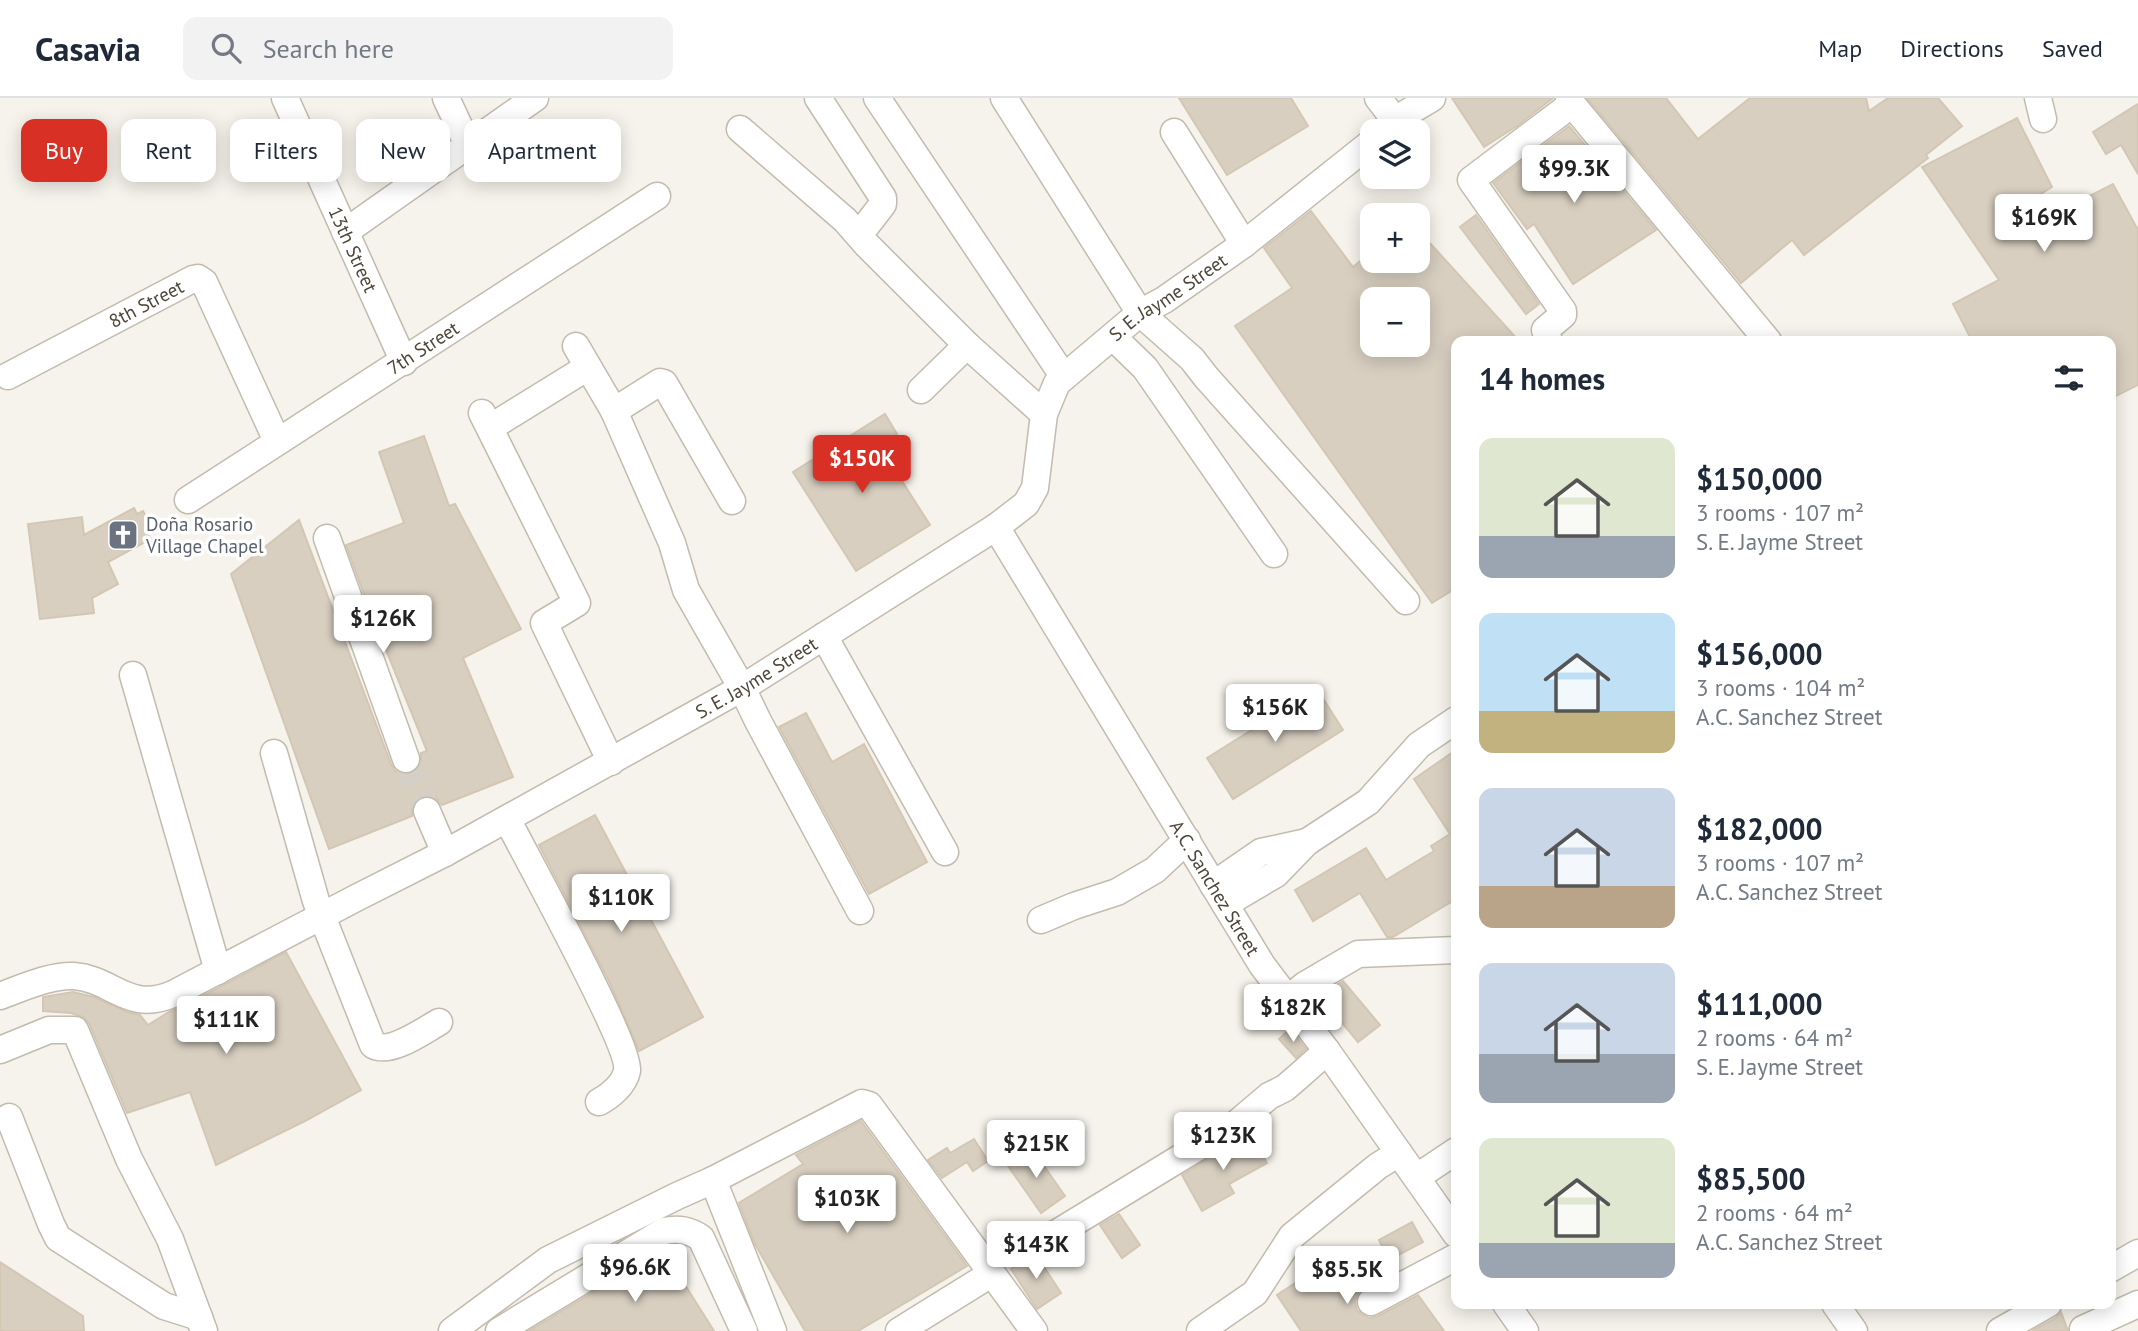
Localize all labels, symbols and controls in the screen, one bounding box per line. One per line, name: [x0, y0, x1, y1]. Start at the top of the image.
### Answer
search box: [183, 17, 673, 80]
text: Casavia: [35, 27, 141, 70]
icon: search: [207, 29, 245, 67]
text: Search here: [263, 32, 394, 65]
text: Map: [1818, 33, 1862, 64]
text: Directions: [1900, 33, 2004, 64]
text: Saved: [2042, 33, 2103, 64]
chip: Buy: [21, 119, 107, 182]
chip: Rent: [121, 119, 216, 182]
chip: Filters: [230, 119, 342, 182]
chip: New: [356, 119, 450, 182]
chip: Apartment: [464, 119, 621, 182]
map controls: [1360, 119, 1430, 357]
button: layers: [1360, 119, 1430, 189]
pin: $99.3K: [1517, 146, 1631, 205]
text: $99.3K: [1538, 153, 1610, 182]
pin: $169K: [1995, 194, 2093, 254]
text: $169K: [2011, 202, 2077, 231]
street label: 13th Street: [324, 203, 383, 296]
button: +: [1360, 203, 1430, 273]
street label: S. E. Jayme Street: [1104, 248, 1232, 346]
street label: 8th Street: [105, 274, 188, 333]
button: −: [1360, 287, 1430, 357]
street label: 7th Street: [383, 315, 464, 380]
text: 14 homes: [1479, 359, 1605, 398]
icon: filters: [2050, 359, 2088, 397]
pin: $150K: [813, 436, 911, 495]
text: $150K: [829, 443, 895, 472]
text: $150,000: [1696, 459, 1823, 498]
icon: home: [1535, 466, 1619, 550]
text: 3 rooms · 107 m²: [1696, 498, 1864, 527]
place label: Doña Rosario Village Chapel: [145, 512, 264, 558]
church icon: Doña Rosario Village Chapel: [106, 518, 140, 552]
text: S. E. Jayme Street: [1696, 527, 1863, 556]
pin: $126K: [334, 596, 432, 655]
text: $126K: [350, 603, 416, 632]
street label: S. E. Jayme Street: [691, 631, 822, 724]
text: $156,000: [1696, 634, 1823, 673]
icon: home: [1535, 641, 1619, 725]
text: 3 rooms · 104 m²: [1696, 673, 1865, 702]
pin: $156K: [1226, 684, 1324, 744]
text: $156K: [1242, 692, 1308, 721]
text: A.C. Sanchez Street: [1696, 702, 1882, 731]
text: $182,000: [1696, 809, 1823, 848]
street label: A.C. Sanchez Street: [1165, 816, 1266, 960]
icon: home: [1535, 816, 1619, 900]
text: 3 rooms · 107 m²: [1696, 848, 1864, 877]
pin: $110K: [572, 874, 670, 934]
text: A.C. Sanchez Street: [1696, 877, 1882, 906]
text: $110K: [588, 882, 654, 911]
pin: $182K: [1244, 984, 1342, 1044]
text: $111,000: [1696, 984, 1823, 1023]
icon: home: [1535, 991, 1619, 1075]
text: $182K: [1260, 992, 1326, 1021]
pin: $111K: [177, 996, 275, 1056]
text: $111K: [193, 1004, 259, 1033]
text: 2 rooms · 64 m²: [1696, 1023, 1853, 1052]
text: S. E. Jayme Street: [1696, 1052, 1863, 1081]
pin: $123K: [1174, 1112, 1272, 1172]
text: $123K: [1190, 1120, 1256, 1149]
pin: $215K: [987, 1121, 1085, 1180]
text: $215K: [1003, 1128, 1069, 1157]
text: $85,500: [1696, 1159, 1806, 1198]
icon: home: [1535, 1166, 1619, 1250]
pin: $103K: [798, 1176, 896, 1235]
text: $103K: [814, 1183, 880, 1212]
text: 2 rooms · 64 m²: [1696, 1198, 1853, 1227]
pin: $143K: [987, 1222, 1085, 1281]
text: A.C. Sanchez Street: [1696, 1227, 1882, 1256]
text: $143K: [1003, 1229, 1069, 1258]
pin: $96.6K: [578, 1244, 692, 1304]
pin: $85.5K: [1290, 1246, 1404, 1306]
text: $96.6K: [599, 1252, 671, 1281]
text: $85.5K: [1311, 1254, 1383, 1283]

